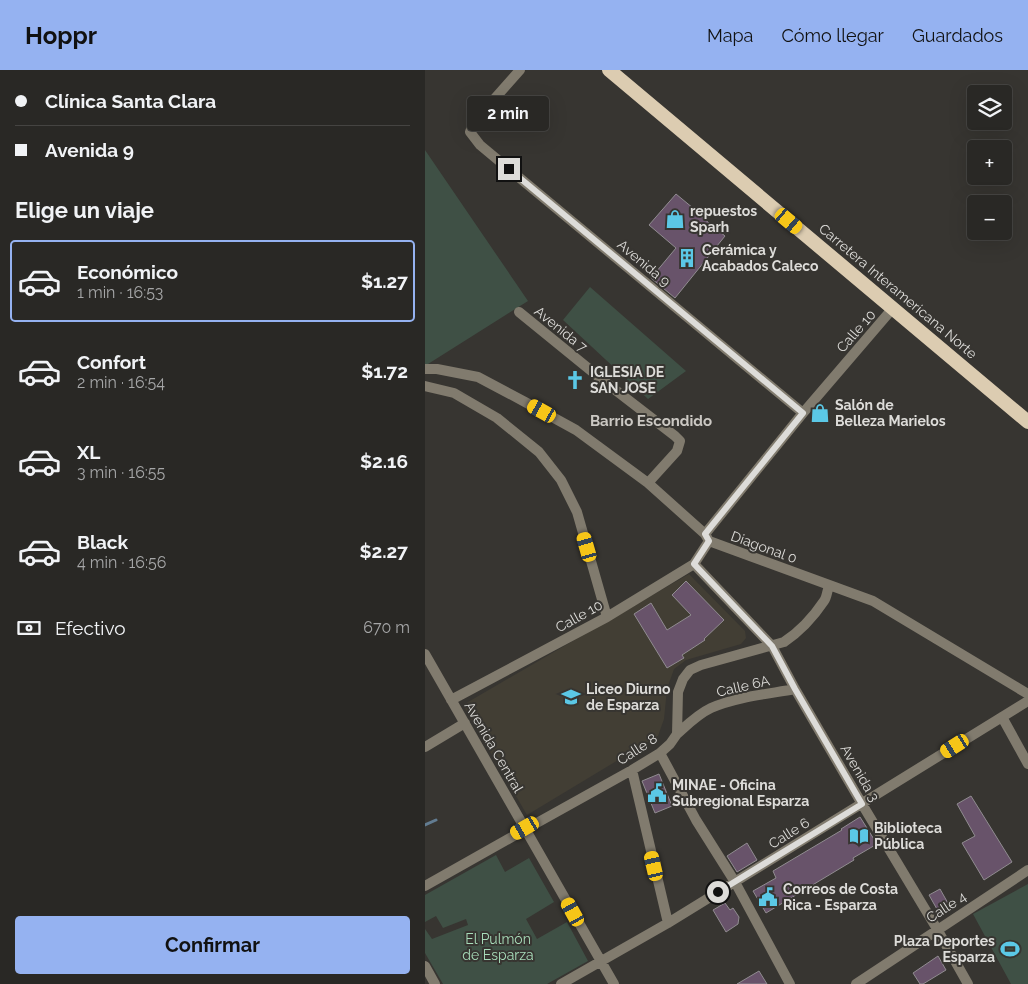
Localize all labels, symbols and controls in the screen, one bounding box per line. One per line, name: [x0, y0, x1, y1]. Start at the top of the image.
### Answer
text: Hoppr: [25, 21, 97, 50]
text: Mapa: [707, 25, 753, 46]
text: Cómo llegar: [781, 25, 884, 46]
text: Guardados: [912, 25, 1003, 46]
map controls: [967, 85, 1012, 240]
button: layers: [967, 85, 1012, 130]
text: Clínica Santa Clara: [45, 90, 216, 112]
callout: 2 min: [468, 97, 550, 132]
text: 2 min: [487, 104, 529, 123]
text: Avenida 9: [45, 139, 134, 161]
button: +: [967, 140, 1012, 185]
route end: [498, 158, 520, 180]
button: −: [967, 195, 1012, 240]
text: Elige un viaje: [15, 197, 154, 223]
place label: repuestos Sparh: [690, 203, 757, 235]
car: [772, 206, 805, 236]
shop icon: repuestos Sparh: [664, 208, 686, 230]
street label: Carretera Interamericana Norte: [816, 220, 980, 362]
street label: Avenida 9: [614, 236, 674, 290]
place label: Cerámica y Acabados Caleco: [702, 242, 819, 274]
building icon: Cerámica y Acabados Caleco: [676, 247, 698, 269]
icon: car: [17, 259, 62, 304]
text: Económico: [77, 261, 178, 283]
text: $1.27: [361, 270, 408, 292]
text: 1 min · 16:53: [77, 283, 163, 302]
street label: Avenida 7: [531, 303, 591, 355]
street label: Calle 10: [833, 306, 879, 356]
icon: car: [17, 349, 62, 394]
text: Confort: [77, 351, 146, 373]
text: $1.72: [361, 360, 408, 382]
place label: IGLESIA DE SAN JOSE: [590, 364, 664, 396]
church icon: IGLESIA DE SAN JOSE: [564, 369, 586, 391]
text: 2 min · 16:54: [77, 373, 165, 392]
car: [525, 397, 558, 425]
place label: Salón de Belleza Marielos: [835, 397, 946, 429]
shop icon: Salón de Belleza Marielos: [809, 402, 831, 424]
district label: Barrio Escondido: [590, 412, 712, 430]
icon: car: [17, 439, 62, 484]
text: XL: [77, 441, 100, 463]
text: $2.16: [360, 450, 408, 472]
text: 3 min · 16:55: [77, 463, 165, 482]
street label: Diagonal 0: [729, 528, 799, 566]
icon: car: [17, 529, 62, 574]
text: Black: [77, 531, 128, 553]
car: [575, 531, 598, 563]
text: $2.27: [360, 540, 408, 562]
text: 4 min · 16:56: [77, 553, 166, 572]
street label: Calle 10: [553, 597, 605, 635]
icon: cash: [15, 614, 43, 642]
text: Efectivo: [55, 617, 126, 639]
text: 670 m: [363, 618, 410, 637]
street label: Calle 6A: [715, 672, 772, 700]
place label: Liceo Diurno de Esparza: [586, 681, 671, 713]
school or university icon: Liceo Diurno de Esparza: [560, 686, 582, 708]
street label: Avenida Central: [461, 699, 527, 796]
street label: Calle 8: [614, 730, 660, 768]
car: [938, 732, 971, 760]
street label: Avenida 3: [837, 742, 883, 804]
place label: MINAE - Oficina Subregional Esparza: [672, 777, 809, 809]
public building icon: MINAE - Oficina Subregional Esparza: [646, 782, 668, 804]
car: [508, 814, 541, 842]
street label: Calle 6: [766, 814, 812, 852]
place label: Biblioteca Pública: [874, 820, 942, 852]
library icon: Biblioteca Pública: [848, 825, 870, 847]
car: [643, 850, 664, 882]
route start: [707, 881, 729, 903]
place label: Correos de Costa Rica - Esparza: [783, 881, 898, 913]
public building icon: Correos de Costa Rica - Esparza: [757, 886, 779, 908]
street label: Calle 4: [923, 888, 969, 926]
car: [559, 895, 586, 929]
button: Confirmar: [15, 916, 410, 974]
park label: El Pulmón de Esparza: [462, 931, 534, 963]
place label: Plaza Deportes Esparza: [894, 933, 995, 965]
sports icon: Plaza Deportes Esparza: [999, 938, 1021, 960]

